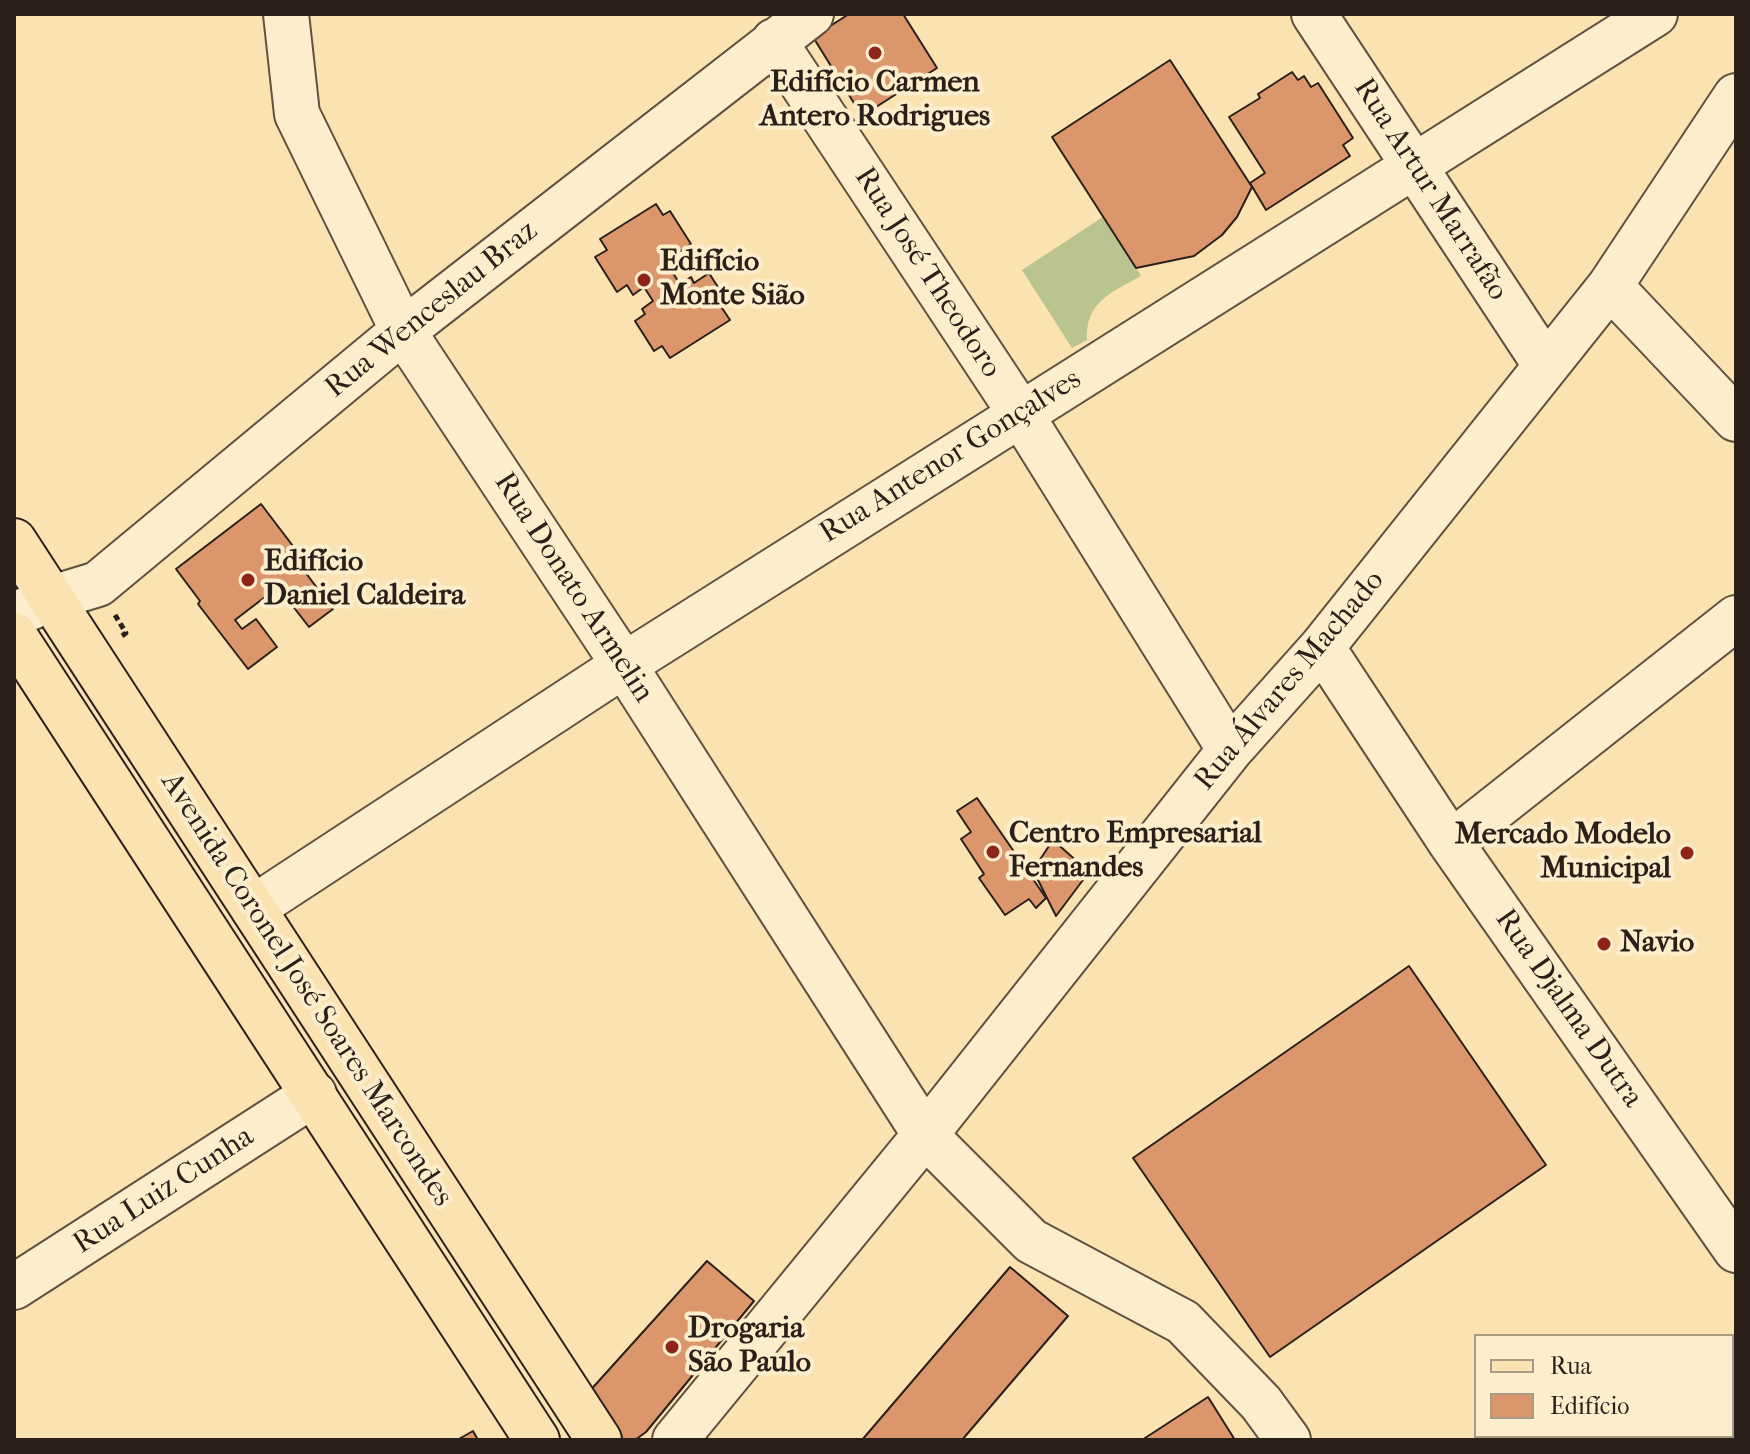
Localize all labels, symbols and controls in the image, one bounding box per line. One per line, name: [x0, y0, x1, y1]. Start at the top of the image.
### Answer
marker: Edifício Carmen Antero Rodrigues: [866, 44, 884, 62]
place label: Edifício Carmen Antero Rodrigues: [760, 66, 990, 136]
street label: Rua Artur Marrafão: [1345, 72, 1515, 308]
street label: Rua José Theodoro: [846, 161, 1008, 385]
street label: Rua Wenceslau Braz: [319, 214, 545, 406]
place label: Edifício Monte Sião: [660, 245, 805, 316]
marker: Edifício Monte Sião: [635, 271, 653, 289]
street label: Rua Antenor Gonçalves: [814, 362, 1088, 552]
street label: Rua Donato Armelin: [485, 466, 661, 710]
place label: Edifício Daniel Caldeira: [264, 545, 465, 616]
street label: Rua Álvares Machado: [1187, 564, 1393, 798]
marker: Edifício Daniel Caldeira: [239, 571, 257, 589]
street label: Avenida Coronel José Soares Marcondes: [152, 766, 460, 1214]
place label: Centro Empresarial Fernandes: [1009, 817, 1262, 888]
place label: Mercado Modelo Municipal: [1455, 818, 1671, 888]
marker: Centro Empresarial Fernandes: [984, 843, 1002, 861]
marker: Mercado Modelo Municipal: [1678, 844, 1696, 862]
street label: Rua Djalma Dutra: [1486, 903, 1650, 1115]
place label: Navio: [1620, 926, 1694, 962]
marker: Navio: [1595, 935, 1613, 953]
street label: Rua Luiz Cunha: [67, 1119, 261, 1263]
place label: Drogaria São Paulo: [688, 1312, 811, 1382]
legend: [1474, 1334, 1734, 1438]
marker: Drogaria São Paulo: [663, 1338, 681, 1356]
text: Rua: [1550, 1352, 1592, 1380]
text: Edifício: [1550, 1392, 1629, 1420]

